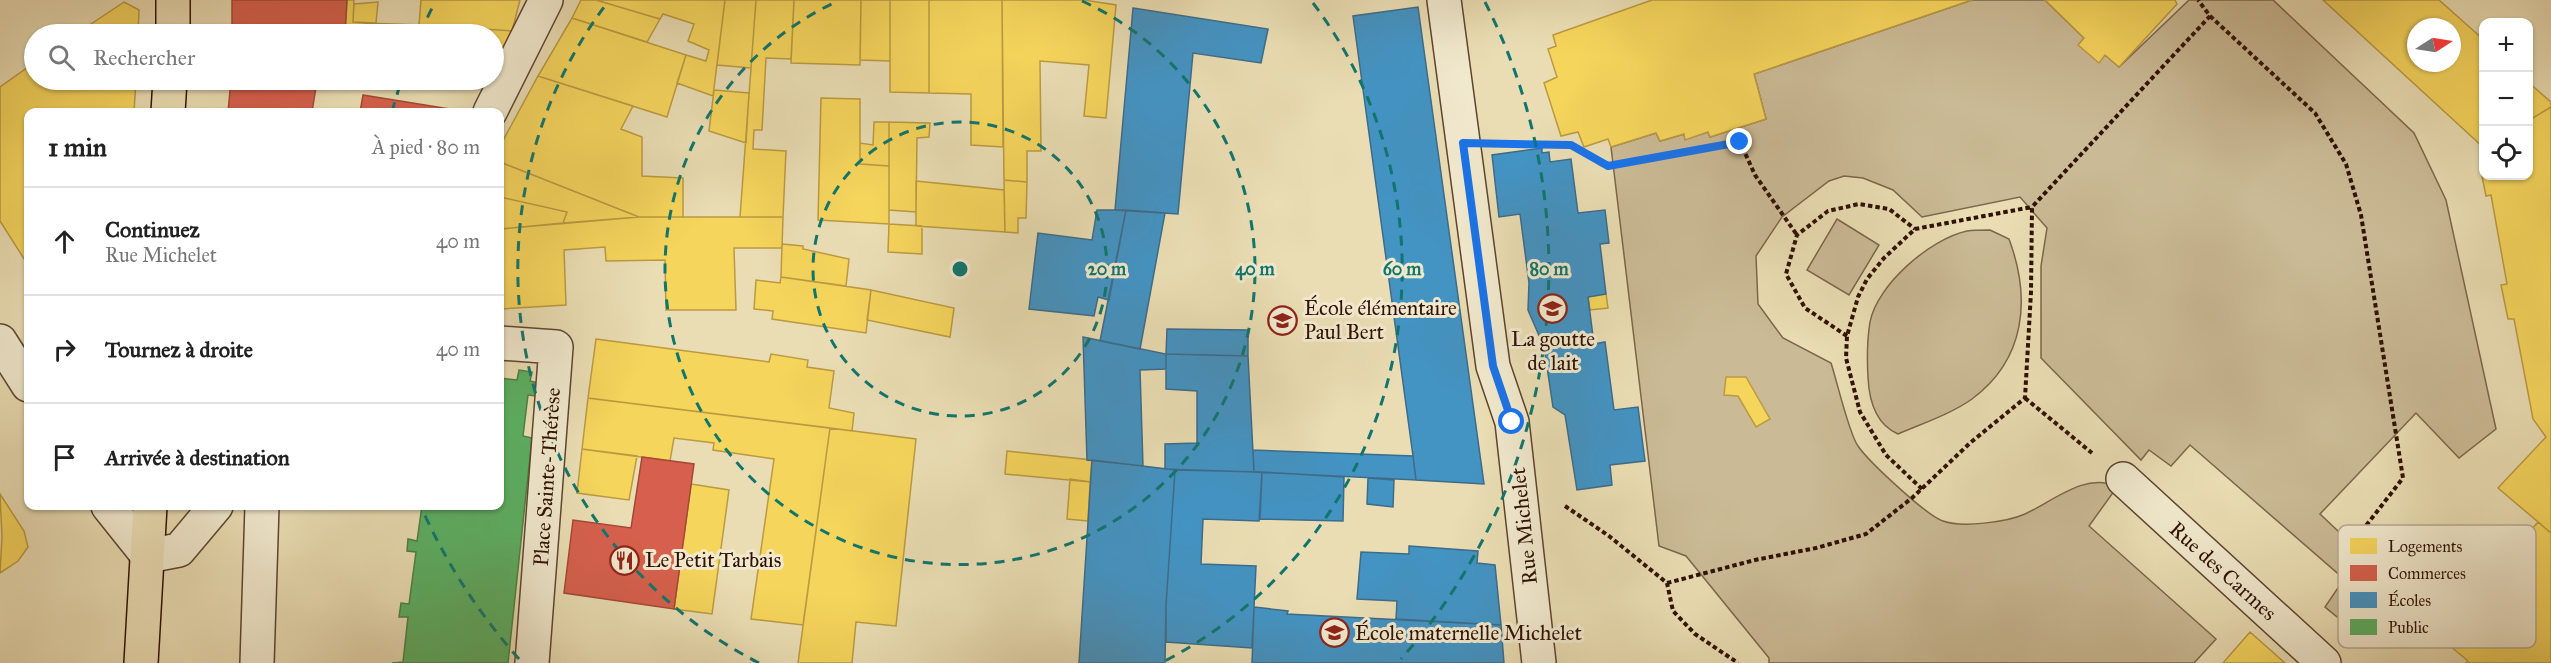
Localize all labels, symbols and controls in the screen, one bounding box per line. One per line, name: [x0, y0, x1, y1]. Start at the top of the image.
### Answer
north arrow: [2407, 18, 2461, 72]
map controls: [2479, 18, 2533, 180]
button: +: [2479, 18, 2533, 72]
search box: [24, 24, 504, 90]
icon: search: [45, 41, 78, 74]
text: Rechercher: [93, 44, 195, 71]
button: −: [2479, 72, 2533, 126]
button: locate: [2479, 126, 2533, 180]
route end: [1726, 128, 1752, 154]
text: 1 min: [48, 131, 107, 163]
text: À pied · 80 m: [372, 135, 480, 159]
text: Continuez: [105, 216, 200, 243]
icon: ahead: [48, 225, 81, 258]
text: 40 m: [436, 229, 480, 253]
text: Rue Michelet: [105, 243, 217, 267]
text: 20 m: [1088, 258, 1127, 280]
text: 40 m: [1235, 258, 1276, 281]
text: 60 m: [1383, 258, 1422, 280]
text: 80 m: [1529, 258, 1569, 280]
centre of rings: [950, 259, 970, 279]
school or university icon: La goutte de lait: [1537, 292, 1569, 324]
place label: École élémentaire Paul Bert: [1304, 294, 1457, 345]
school or university icon: École élémentaire Paul Bert: [1267, 304, 1299, 336]
place label: La goutte de lait: [1511, 326, 1595, 376]
icon: right: [48, 333, 81, 366]
text: Tournez à droite: [105, 336, 253, 363]
text: 40 m: [436, 337, 480, 361]
street label: Place Sainte-Thérèse: [528, 387, 566, 567]
route start: [1498, 408, 1524, 434]
icon: arrive: [48, 441, 81, 474]
text: Arrivée à destination: [105, 444, 290, 471]
street label: Rue Michelet: [1505, 466, 1543, 586]
street label: Rue des Carmes: [2164, 516, 2282, 626]
legend: [2338, 525, 2536, 648]
text: Logements: [2388, 537, 2462, 557]
restaurant icon: Le Petit Tarbais: [608, 544, 640, 576]
place label: Le Petit Tarbais: [645, 547, 781, 573]
text: Commerces: [2388, 564, 2466, 583]
text: Écoles: [2388, 589, 2431, 610]
school or university icon: École maternelle Michelet: [1318, 617, 1350, 649]
text: Public: [2388, 618, 2429, 637]
place label: École maternelle Michelet: [1355, 619, 1583, 646]

